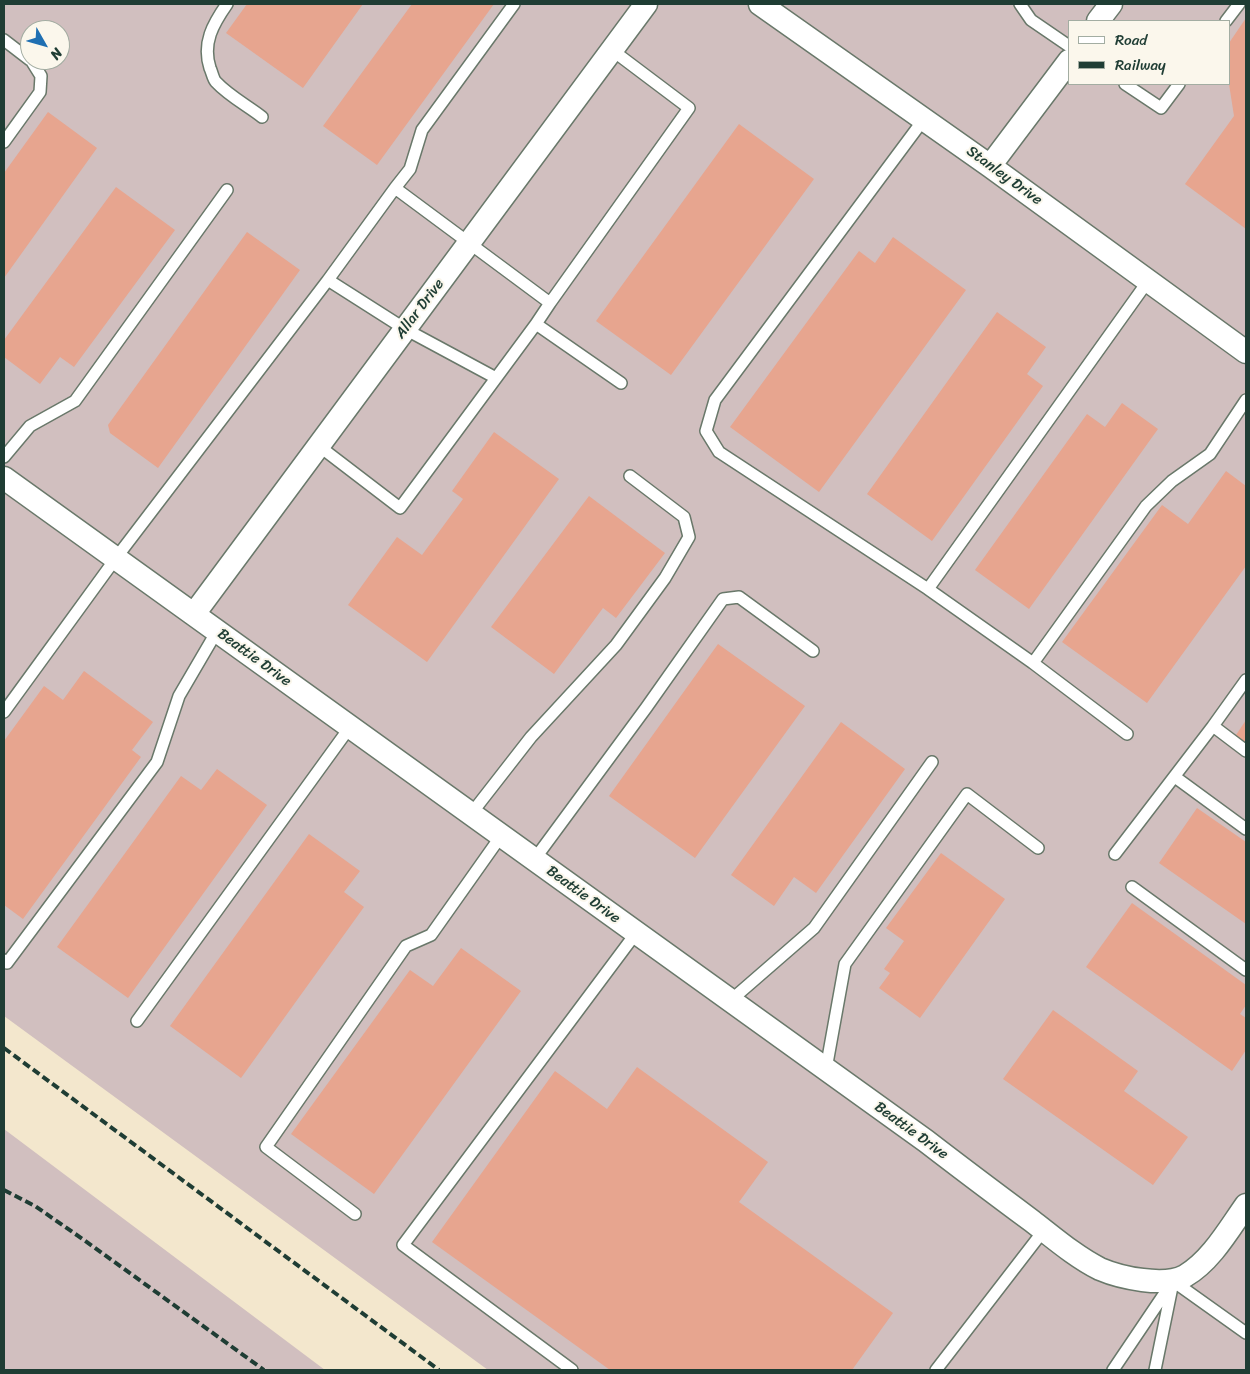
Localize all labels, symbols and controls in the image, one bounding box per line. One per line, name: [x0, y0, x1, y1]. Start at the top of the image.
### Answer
north arrow: [20, 20, 70, 70]
legend: [1068, 20, 1230, 85]
text: Road: [1115, 27, 1147, 53]
text: N: [44, 42, 69, 65]
text: Railway: [1115, 52, 1166, 78]
street label: Stanley Drive: [963, 143, 1045, 209]
street label: Allar Drive: [392, 276, 448, 342]
street label: Beattie Drive: [214, 625, 294, 691]
street label: Beattie Drive: [543, 862, 623, 928]
street label: Beattie Drive: [871, 1098, 951, 1164]

